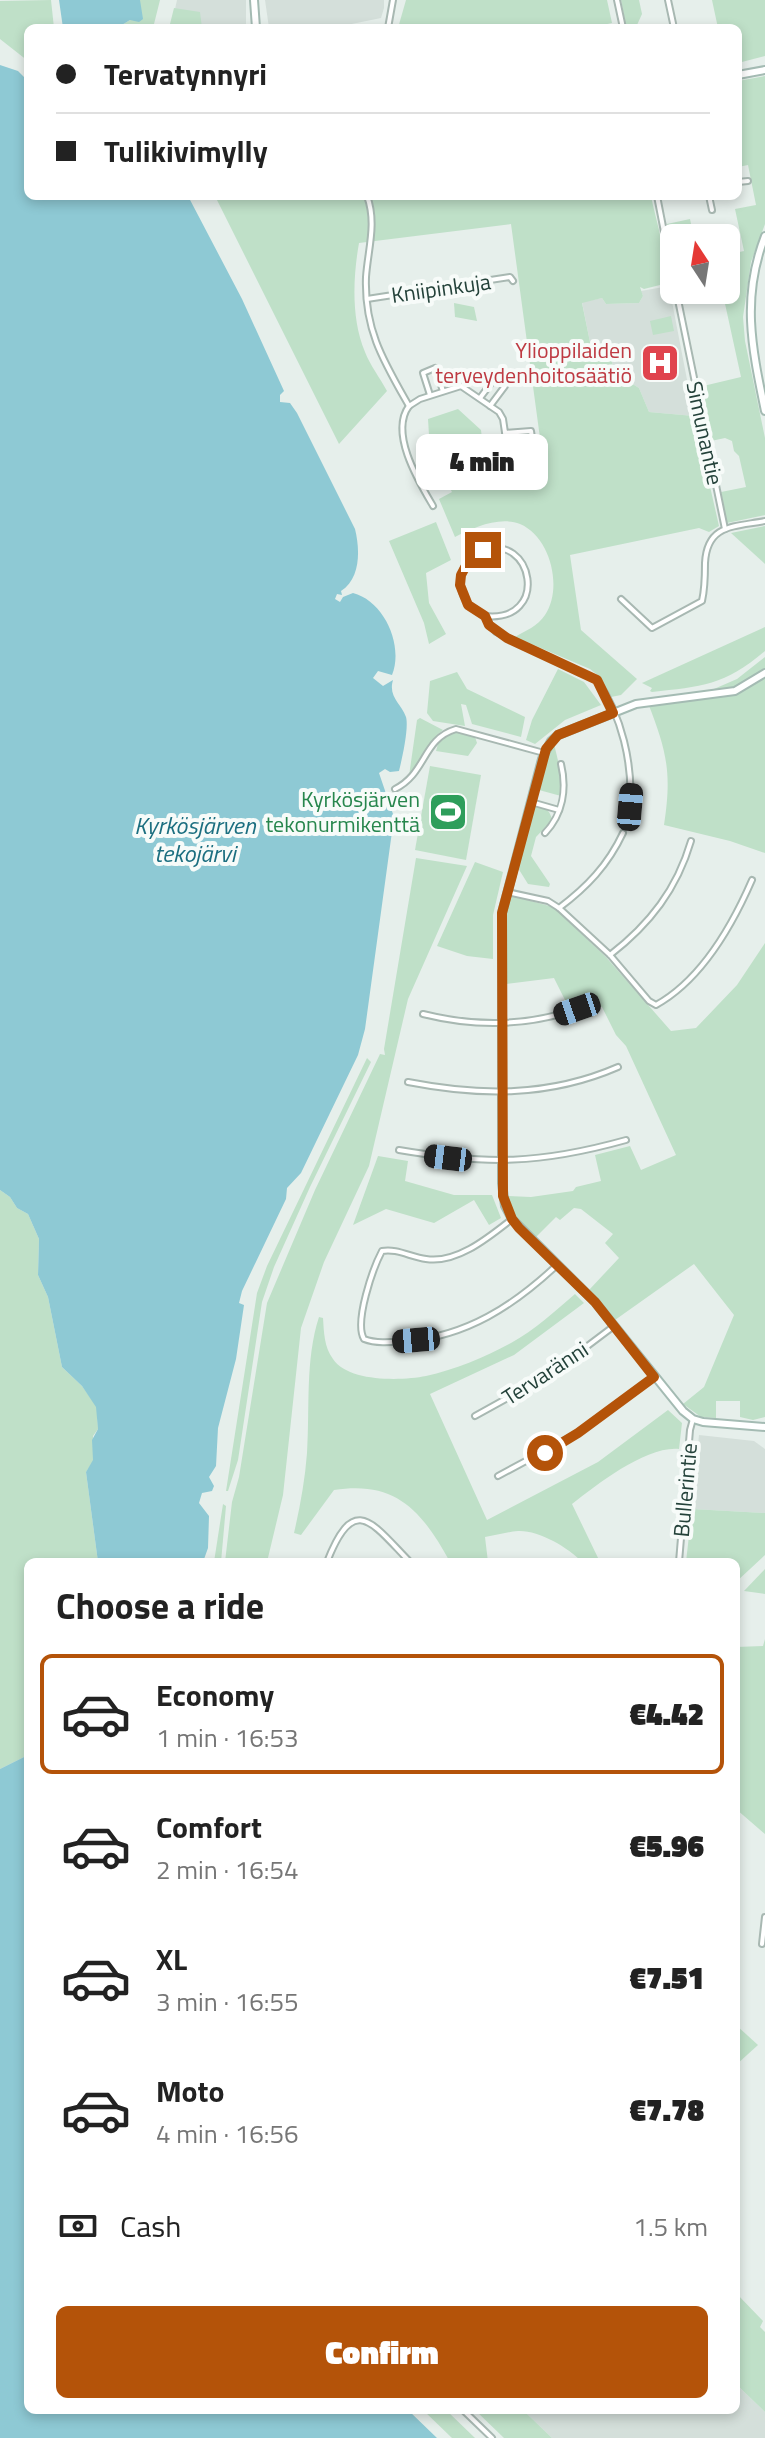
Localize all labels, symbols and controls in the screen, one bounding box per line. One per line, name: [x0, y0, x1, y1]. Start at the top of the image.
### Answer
text: Tervatynnyri: [104, 51, 267, 97]
text: Tulikivimylly: [104, 128, 268, 174]
north arrow: [660, 224, 740, 304]
map controls: [660, 224, 740, 304]
street label: Kniipinkuja: [389, 264, 493, 312]
place label: Ylioppilaiden terveydenhoitosäätiö: [435, 333, 632, 392]
hospital icon: Ylioppilaiden terveydenhoitosäätiö: [639, 342, 681, 384]
street label: Simunantie: [677, 378, 733, 488]
callout: 4 min: [417, 434, 549, 490]
text: 4 min: [450, 442, 514, 481]
route end: [465, 532, 501, 568]
place label: Kyrkösjärven tekonurmikenttä: [265, 782, 420, 841]
car: [616, 782, 644, 832]
sports icon: Kyrkösjärven tekonurmikenttä: [427, 791, 469, 833]
water label: Kyrkösjärven tekojärvi: [134, 807, 257, 871]
car: [550, 990, 604, 1028]
car: [423, 1143, 473, 1173]
car: [391, 1326, 441, 1354]
street label: Tervaränni: [495, 1332, 595, 1414]
route start: [527, 1435, 563, 1471]
street label: Bullerintie: [664, 1442, 706, 1538]
text: Choose a ride: [56, 1578, 264, 1633]
text: Economy: [156, 1672, 274, 1718]
icon: car: [60, 1678, 132, 1750]
text: €4.42: [630, 1691, 704, 1737]
text: 1 min · 16:53: [156, 1718, 299, 1757]
text: Comfort: [156, 1804, 262, 1850]
icon: car: [60, 1810, 132, 1882]
text: €5.96: [630, 1823, 704, 1869]
text: 2 min · 16:54: [156, 1850, 299, 1889]
text: XL: [156, 1936, 187, 1982]
icon: car: [60, 1942, 132, 2014]
text: €7.51: [630, 1955, 704, 2001]
text: 3 min · 16:55: [156, 1982, 299, 2021]
text: Moto: [156, 2068, 224, 2114]
icon: car: [60, 2074, 132, 2146]
text: €7.78: [630, 2087, 704, 2133]
text: 4 min · 16:56: [156, 2114, 299, 2153]
text: Cash: [120, 2203, 181, 2249]
icon: cash: [56, 2204, 100, 2248]
text: 1.5 km: [633, 2207, 708, 2246]
button: Confirm: [56, 2306, 708, 2398]

